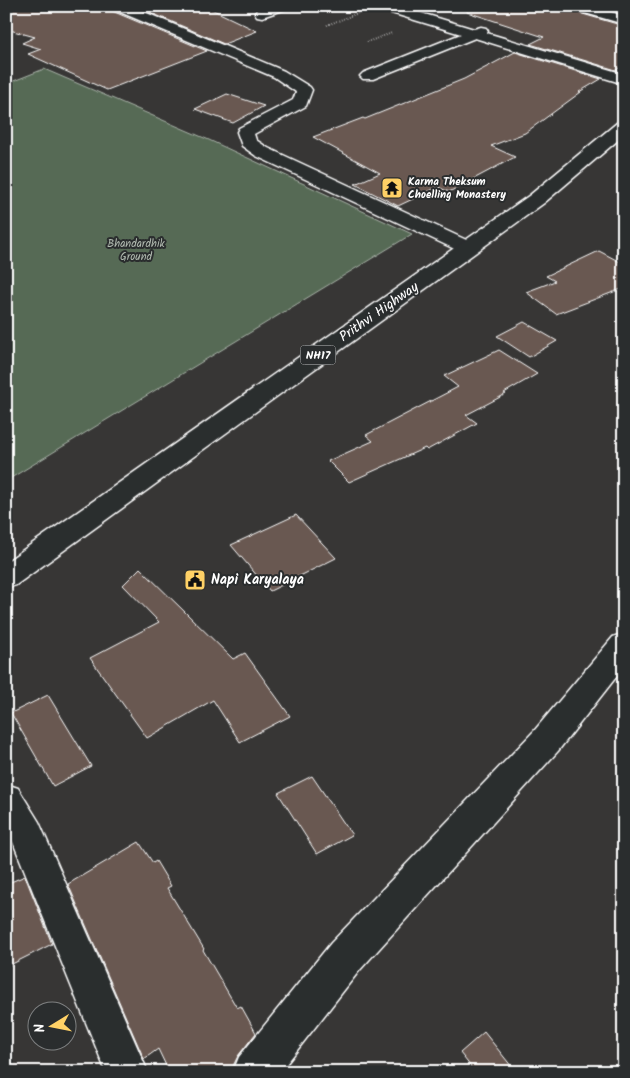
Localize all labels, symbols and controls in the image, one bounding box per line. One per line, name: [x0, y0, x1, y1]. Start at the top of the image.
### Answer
place label: Karma Theksum Choelling Monastery: [408, 173, 506, 204]
temple icon: Karma Theksum Choelling Monastery: [380, 176, 404, 200]
park label: Bhandardhik Ground: [107, 235, 166, 266]
street label: Prithvi Highway: [335, 276, 424, 348]
road number: NH17: [300, 346, 336, 364]
public building icon: Napi Karyalaya: [183, 568, 207, 592]
place label: Napi Karyalaya: [211, 569, 304, 591]
north arrow: [28, 1000, 78, 1050]
text: N: [29, 1022, 52, 1034]

